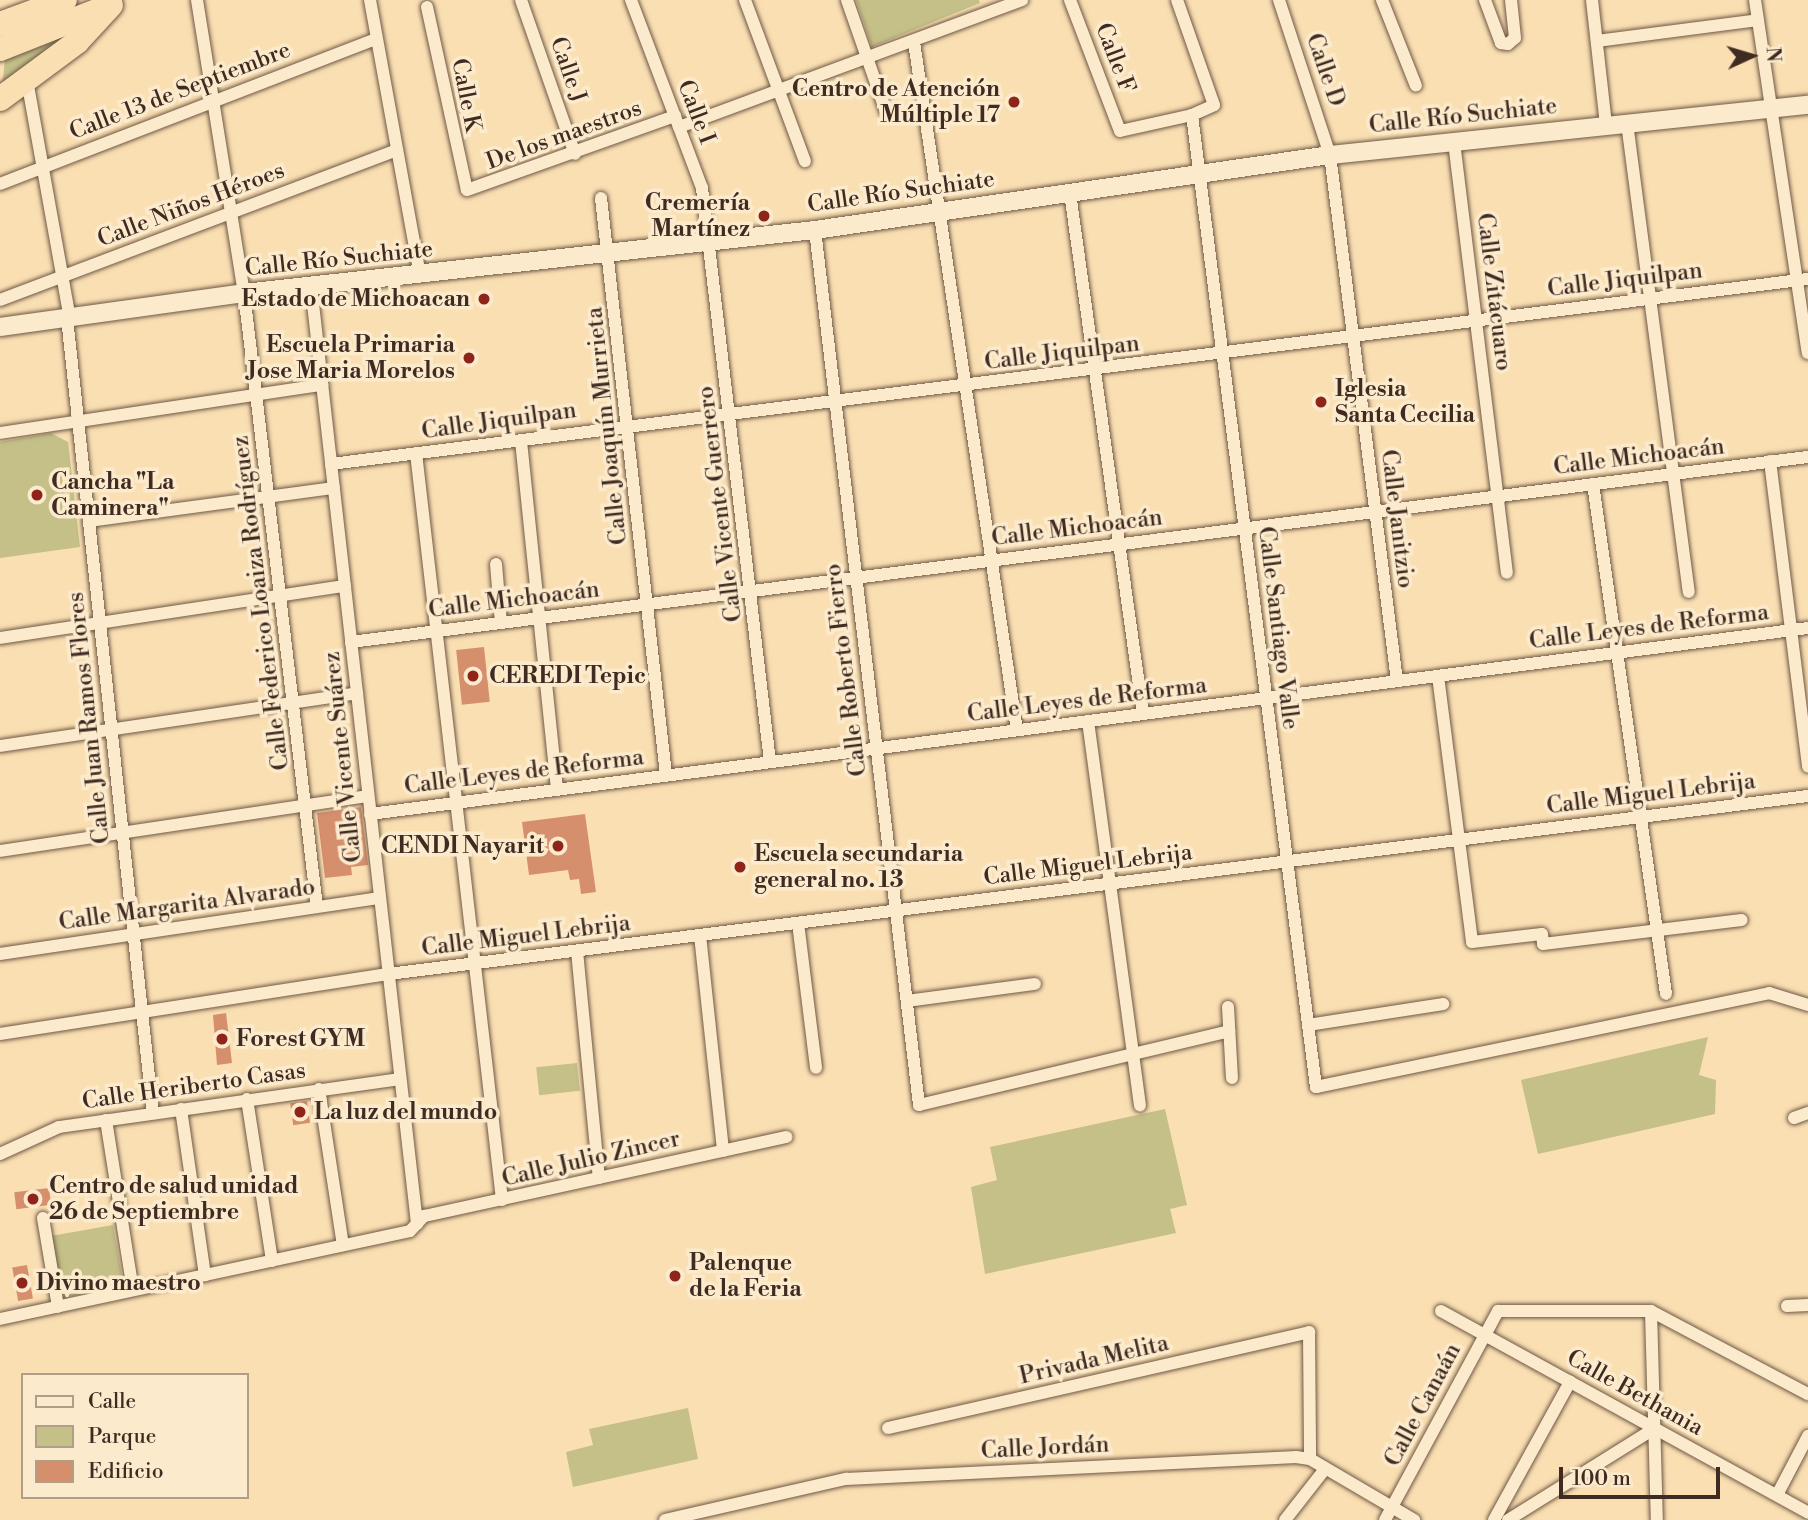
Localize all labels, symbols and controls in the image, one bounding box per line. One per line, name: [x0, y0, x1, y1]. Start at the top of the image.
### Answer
street label: Calle F: [1089, 19, 1141, 97]
north arrow: [1717, 21, 1787, 91]
street label: Calle D: [1300, 30, 1350, 110]
street label: Calle J: [544, 33, 592, 107]
street label: Calle 13 de Septiembre: [66, 36, 294, 146]
text: N: [1760, 46, 1785, 63]
street label: Calle K: [445, 56, 487, 134]
place label: Centro de Atención Múltiple 17: [792, 75, 1000, 129]
street label: Calle I: [671, 76, 721, 148]
street label: Calle Río Suchiate: [1368, 92, 1558, 140]
street label: De los maestros: [483, 94, 645, 176]
marker: Centro de Atención Múltiple 17: [1006, 94, 1022, 110]
street label: Calle Niños Héroes: [94, 157, 288, 253]
street label: Calle Río Suchiate: [806, 165, 996, 219]
place label: Cremería Martínez: [645, 189, 750, 243]
marker: Cremería Martínez: [756, 208, 772, 224]
street label: Calle Zitácuaro: [1471, 212, 1517, 372]
street label: Calle Río Suchiate: [244, 235, 434, 283]
street label: Calle Jiquilpan: [1546, 257, 1704, 303]
place label: Estado de Michoacan: [241, 285, 470, 313]
marker: Estado de Michoacan: [476, 291, 492, 307]
street label: Calle Joaquín Murrieta: [581, 306, 633, 546]
street label: Calle Jiquilpan: [983, 330, 1141, 376]
place label: Escuela Primaria Jose Maria Morelos: [248, 331, 455, 385]
marker: Escuela Primaria Jose Maria Morelos: [461, 350, 477, 366]
place label: Iglesia Santa Cecilia: [1335, 375, 1475, 429]
street label: Calle Vicente Guerrero: [692, 385, 748, 623]
marker: Iglesia Santa Cecilia: [1313, 394, 1329, 410]
street label: Calle Jiquilpan: [420, 396, 578, 446]
street label: Calle Michoacán: [1552, 433, 1726, 481]
street label: Calle Federico Loaiza Rodríguez: [227, 434, 295, 772]
street label: Calle Janitzio: [1375, 448, 1419, 590]
place label: Cancha "La Caminera": [51, 468, 174, 522]
marker: Cancha "La Caminera": [29, 487, 45, 503]
street label: Calle Michoacán: [990, 504, 1164, 552]
street label: Calle Santiago Valle: [1252, 525, 1304, 731]
street label: Calle Roberto Fierro: [819, 562, 873, 778]
street label: Calle Michoacán: [427, 576, 601, 624]
street label: Calle Juan Ramos Flores: [62, 591, 116, 845]
street label: Calle Leyes de Reforma: [1528, 599, 1770, 655]
street label: Calle Vicente Suárez: [318, 650, 368, 864]
place label: CEREDI Tepic: [489, 662, 646, 690]
marker: CEREDI Tepic: [463, 666, 483, 686]
street label: Calle Leyes de Reforma: [966, 672, 1208, 728]
street label: Calle Leyes de Reforma: [403, 744, 645, 800]
street label: Calle Miguel Lebrija: [1545, 767, 1757, 821]
place label: CENDI Nayarit: [381, 832, 544, 860]
marker: CENDI Nayarit: [550, 838, 566, 854]
street label: Calle Miguel Lebrija: [982, 838, 1194, 892]
place label: Escuela secundaria general no. 13: [754, 840, 963, 894]
marker: Escuela secundaria general no. 13: [732, 859, 748, 875]
street label: Calle Margarita Alvarado: [57, 873, 317, 937]
street label: Calle Miguel Lebrija: [420, 909, 632, 963]
place label: Forest GYM: [236, 1025, 365, 1053]
marker: Forest GYM: [214, 1031, 230, 1047]
street label: Calle Heriberto Casas: [80, 1057, 308, 1115]
place label: La luz del mundo: [314, 1098, 497, 1126]
marker: La luz del mundo: [292, 1104, 308, 1120]
street label: Calle Julio Zincer: [499, 1125, 683, 1193]
place label: Centro de salud unidad 26 de Septiembre: [49, 1172, 298, 1226]
marker: Centro de salud unidad 26 de Septiembre: [23, 1189, 43, 1209]
place label: Palenque de la Feria: [689, 1249, 802, 1303]
marker: Palenque de la Feria: [667, 1268, 683, 1284]
place label: Divino maestro: [36, 1269, 201, 1297]
marker: Divino maestro: [14, 1275, 30, 1291]
street label: Privada Melita: [1017, 1329, 1171, 1391]
street label: Calle Canaán: [1379, 1339, 1467, 1471]
street label: Calle Bethania: [1562, 1344, 1708, 1442]
legend: [21, 1373, 248, 1499]
text: Calle: [88, 1389, 136, 1415]
text: Parque: [88, 1424, 156, 1450]
street label: Calle Jordán: [980, 1431, 1110, 1465]
scale bar: [1563, 1454, 1724, 1498]
text: Edificio: [88, 1459, 164, 1485]
text: 100 m: [1572, 1466, 1631, 1492]

